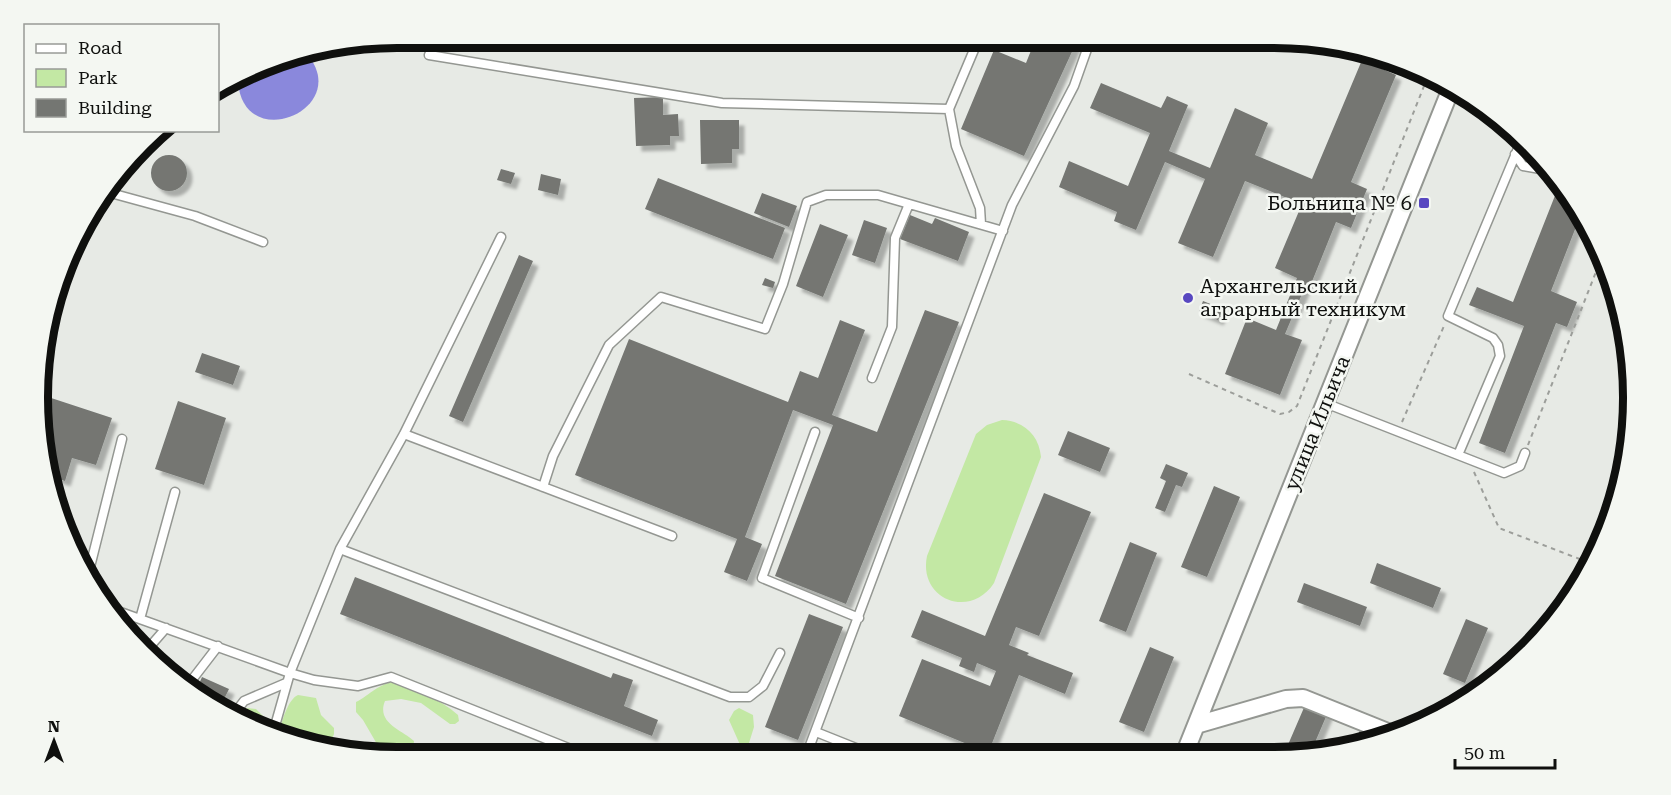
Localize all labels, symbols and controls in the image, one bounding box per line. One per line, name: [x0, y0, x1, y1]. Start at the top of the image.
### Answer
legend: [24, 24, 219, 132]
text: Road: [78, 37, 123, 58]
text: Park: [78, 67, 118, 88]
text: Building: [78, 97, 152, 118]
place label: Больница № 6: [1267, 191, 1412, 215]
marker: Больница № 6: [1417, 196, 1431, 210]
place label: Архангельский аграрный техникум: [1200, 274, 1406, 321]
marker: Архангельский аграрный техникум: [1181, 291, 1195, 305]
street label: улица Ильича: [1279, 352, 1355, 494]
north arrow: [24, 711, 84, 771]
text: N: [48, 717, 60, 736]
scale bar: [1455, 732, 1556, 770]
text: 50 m: [1464, 742, 1505, 763]

